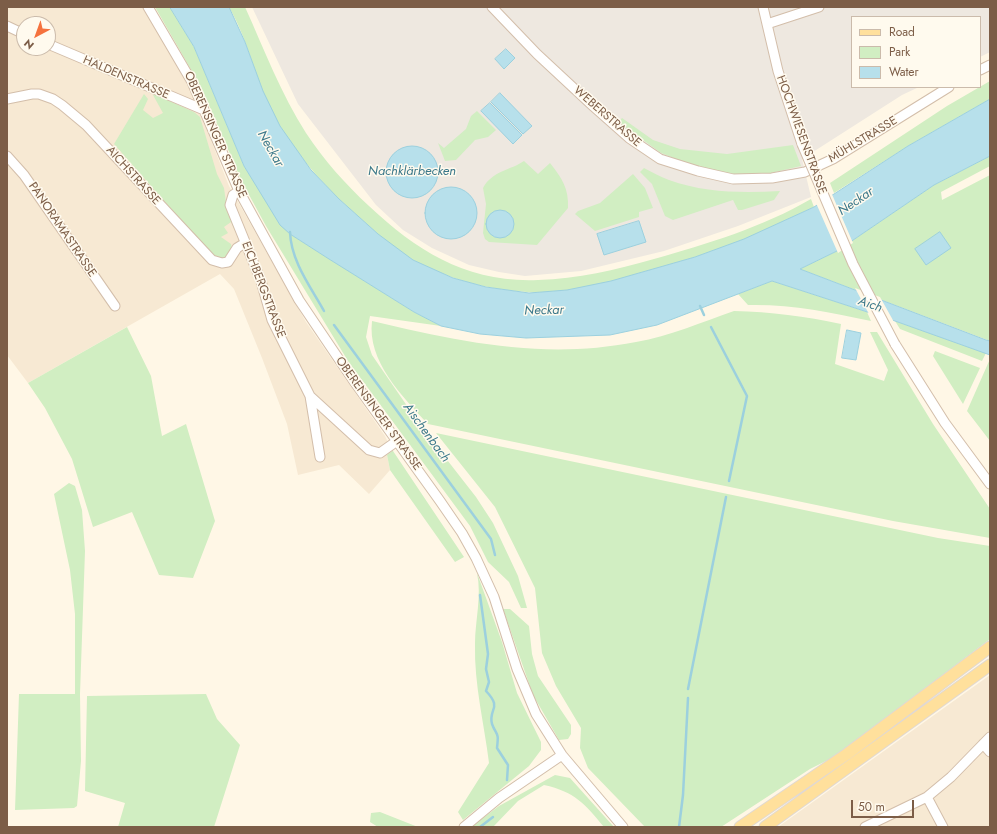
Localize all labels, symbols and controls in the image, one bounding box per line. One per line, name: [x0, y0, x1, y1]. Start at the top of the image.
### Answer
north arrow: [16, 16, 56, 56]
legend: [851, 16, 981, 88]
text: Road: [889, 23, 915, 41]
text: N: [20, 35, 37, 53]
text: Park: [889, 43, 910, 61]
street label: HALDENSTRASSE: [81, 53, 171, 103]
text: Water: [889, 63, 919, 81]
street label: OBERENSINGER STRASSE: [181, 70, 249, 200]
street label: HOCHWIESENSTRASSE: [773, 74, 829, 196]
street label: WEBERSTRASSE: [570, 84, 644, 150]
street label: MÜHLSTRASSE: [826, 114, 900, 166]
water label: Neckar: [253, 128, 287, 170]
street label: AICHSTRASSE: [103, 144, 163, 208]
water label: Nachklärbecken: [368, 164, 456, 180]
street label: PANORAMASTRASSE: [25, 180, 99, 280]
water label: Neckar: [835, 185, 877, 219]
street label: EICHBERGSTRASSE: [238, 240, 288, 340]
water label: Aich: [856, 294, 884, 316]
water label: Neckar: [524, 303, 564, 319]
street label: OBERENSINGER STRASSE: [332, 354, 424, 474]
water label: Aischenbach: [399, 400, 453, 466]
scale bar: [853, 792, 916, 818]
text: 50 m: [858, 798, 885, 816]

